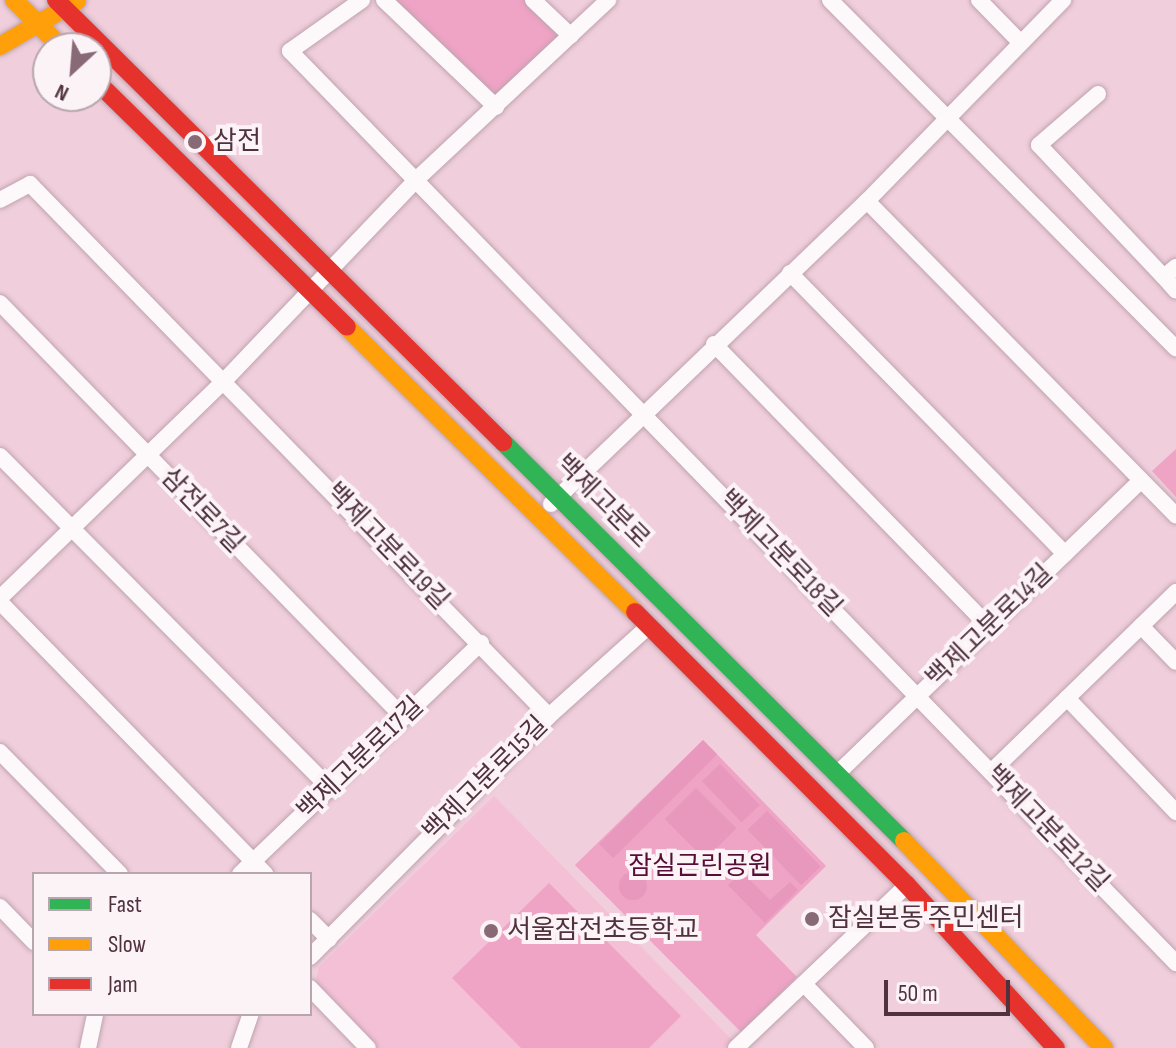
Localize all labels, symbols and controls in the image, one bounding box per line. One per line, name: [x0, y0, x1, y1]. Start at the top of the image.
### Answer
north arrow: [32, 32, 112, 112]
text: N: [51, 78, 73, 107]
place label: 삼전: [213, 126, 261, 158]
marker: 삼전: [184, 131, 206, 153]
street label: 백제고분로: [549, 449, 655, 555]
street label: 삼전로7길: [154, 462, 250, 560]
street label: 백제고분로19길: [319, 477, 455, 617]
street label: 백제고분로18길: [712, 484, 848, 624]
street label: 백제고분로14길: [920, 558, 1060, 694]
street label: 백제고분로17길: [292, 691, 430, 827]
street label: 백제고분로15길: [417, 710, 555, 848]
street label: 백제고분로12길: [979, 759, 1115, 899]
park label: 잠실근린공원: [628, 851, 772, 883]
legend: [32, 872, 312, 1016]
text: Fast: [108, 890, 142, 919]
place label: 잠실본동 주민센터: [828, 903, 1023, 935]
marker: 잠실본동 주민센터: [803, 910, 821, 928]
place label: 서울잠전초등학교: [507, 915, 698, 947]
marker: 서울잠전초등학교: [482, 922, 500, 940]
text: Slow: [108, 930, 146, 959]
scale bar: [888, 964, 1014, 1014]
text: Jam: [108, 970, 138, 999]
text: 50 m: [898, 979, 938, 1008]

